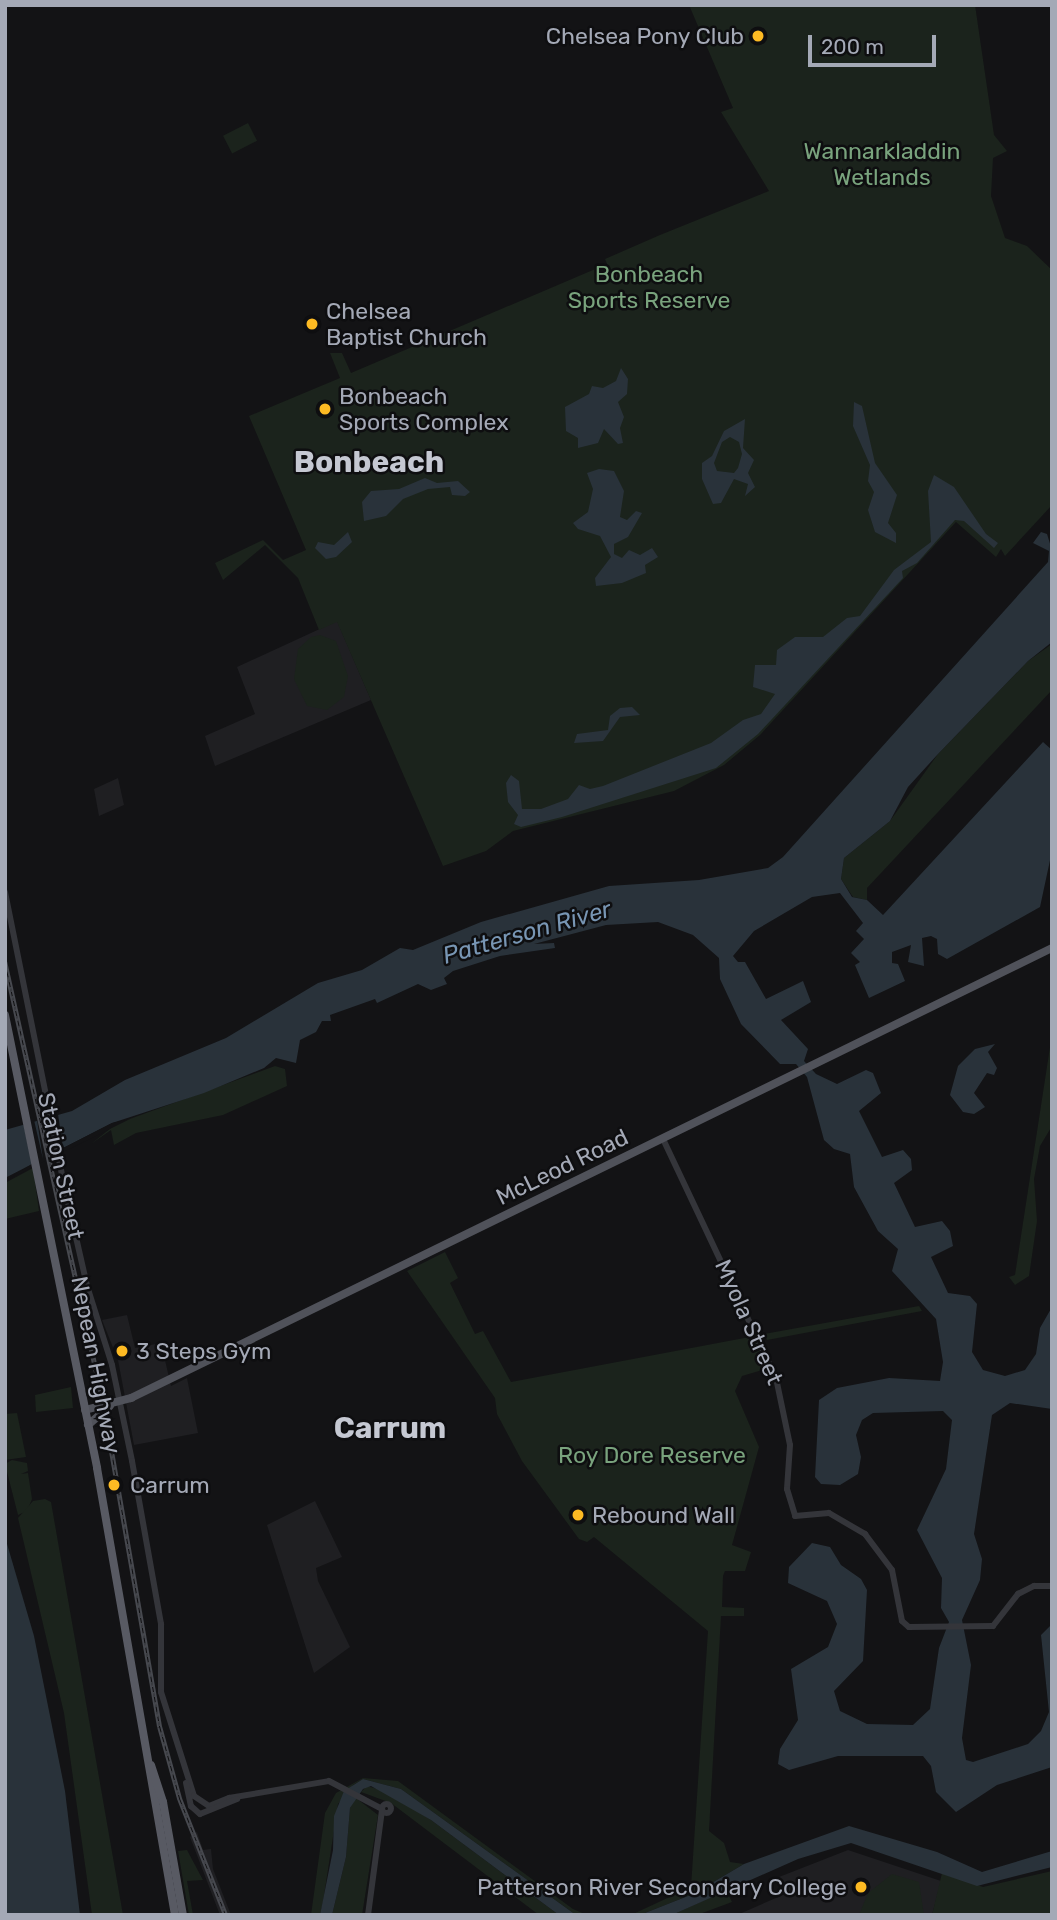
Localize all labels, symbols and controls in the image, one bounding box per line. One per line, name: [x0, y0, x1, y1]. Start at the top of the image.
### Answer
scale bar: [812, 21, 940, 65]
place label: Chelsea Pony Club: [545, 22, 744, 50]
marker: Chelsea Pony Club: [750, 28, 766, 44]
text: 200 m: [821, 34, 884, 59]
park label: Wannarkladdin Wetlands: [804, 137, 960, 191]
park label: Bonbeach Sports Reserve: [568, 260, 730, 314]
place label: Chelsea Baptist Church: [326, 297, 487, 351]
marker: Chelsea Baptist Church: [304, 316, 320, 332]
place label: Bonbeach Sports Complex: [339, 382, 509, 436]
marker: Bonbeach Sports Complex: [317, 401, 333, 417]
district label: Bonbeach: [294, 444, 444, 480]
water label: Patterson River: [439, 895, 615, 971]
street label: Station Street: [32, 1090, 90, 1242]
street label: McLeod Road: [491, 1123, 633, 1211]
street label: Myola Street: [709, 1255, 789, 1389]
street label: Nepean Highway: [65, 1274, 127, 1456]
place label: 3 Steps Gym: [136, 1337, 272, 1365]
marker: 3 Steps Gym: [114, 1343, 130, 1359]
district label: Carrum: [334, 1410, 446, 1446]
park label: Roy Dore Reserve: [558, 1441, 746, 1469]
place label: Carrum: [130, 1471, 210, 1499]
marker: Carrum: [104, 1475, 124, 1495]
place label: Rebound Wall: [592, 1501, 736, 1529]
marker: Rebound Wall: [570, 1507, 586, 1523]
place label: Patterson River Secondary College: [476, 1873, 847, 1901]
marker: Patterson River Secondary College: [853, 1879, 869, 1895]

